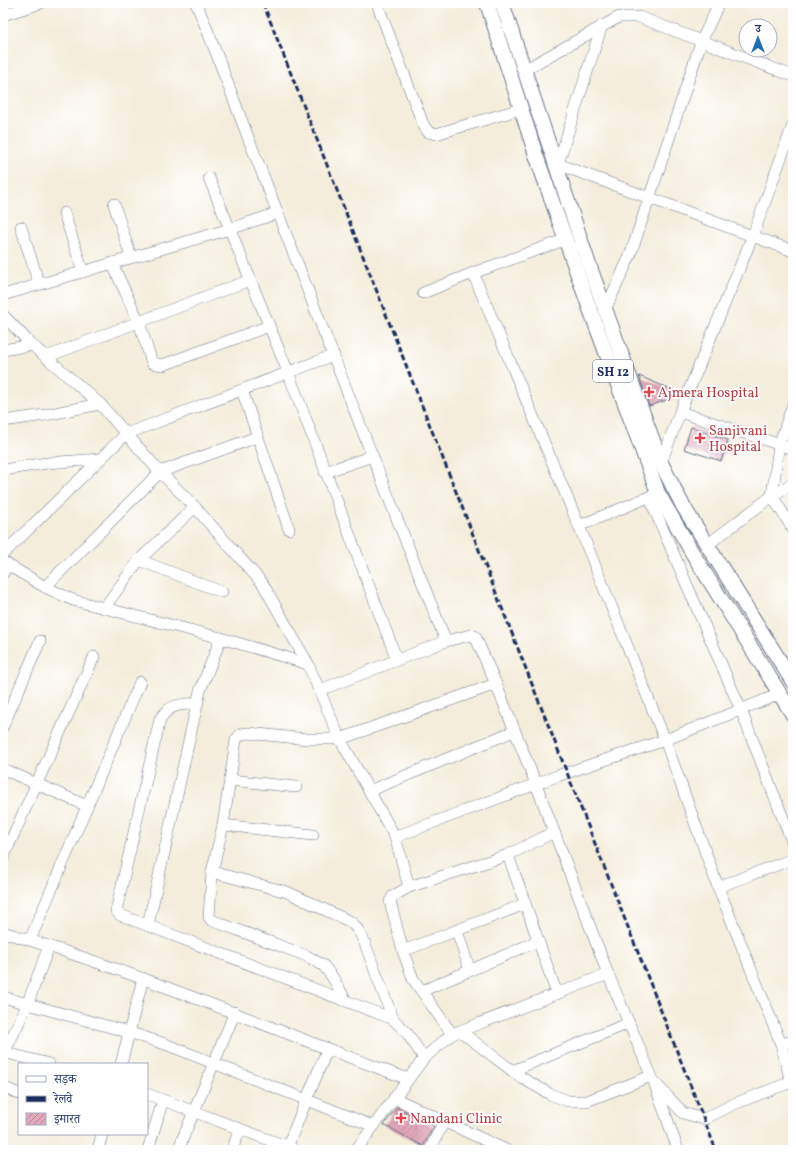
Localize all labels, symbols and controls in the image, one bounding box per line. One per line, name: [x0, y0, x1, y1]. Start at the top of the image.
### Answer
north arrow: [738, 18, 778, 58]
text: उ: [754, 22, 762, 37]
road number: SH 12: [593, 360, 633, 382]
place label: Ajmera Hospital: [658, 384, 759, 403]
marker: Ajmera Hospital: [643, 386, 655, 398]
place label: Sanjivani Hospital: [709, 422, 767, 457]
marker: Sanjivani Hospital: [694, 432, 706, 444]
legend: [18, 1063, 148, 1135]
text: सड़क: [53, 1072, 78, 1088]
text: रेलवे: [52, 1091, 73, 1108]
place label: Nandani Clinic: [410, 1110, 502, 1129]
text: इमारत: [53, 1112, 81, 1128]
marker: Nandani Clinic: [395, 1112, 407, 1124]

